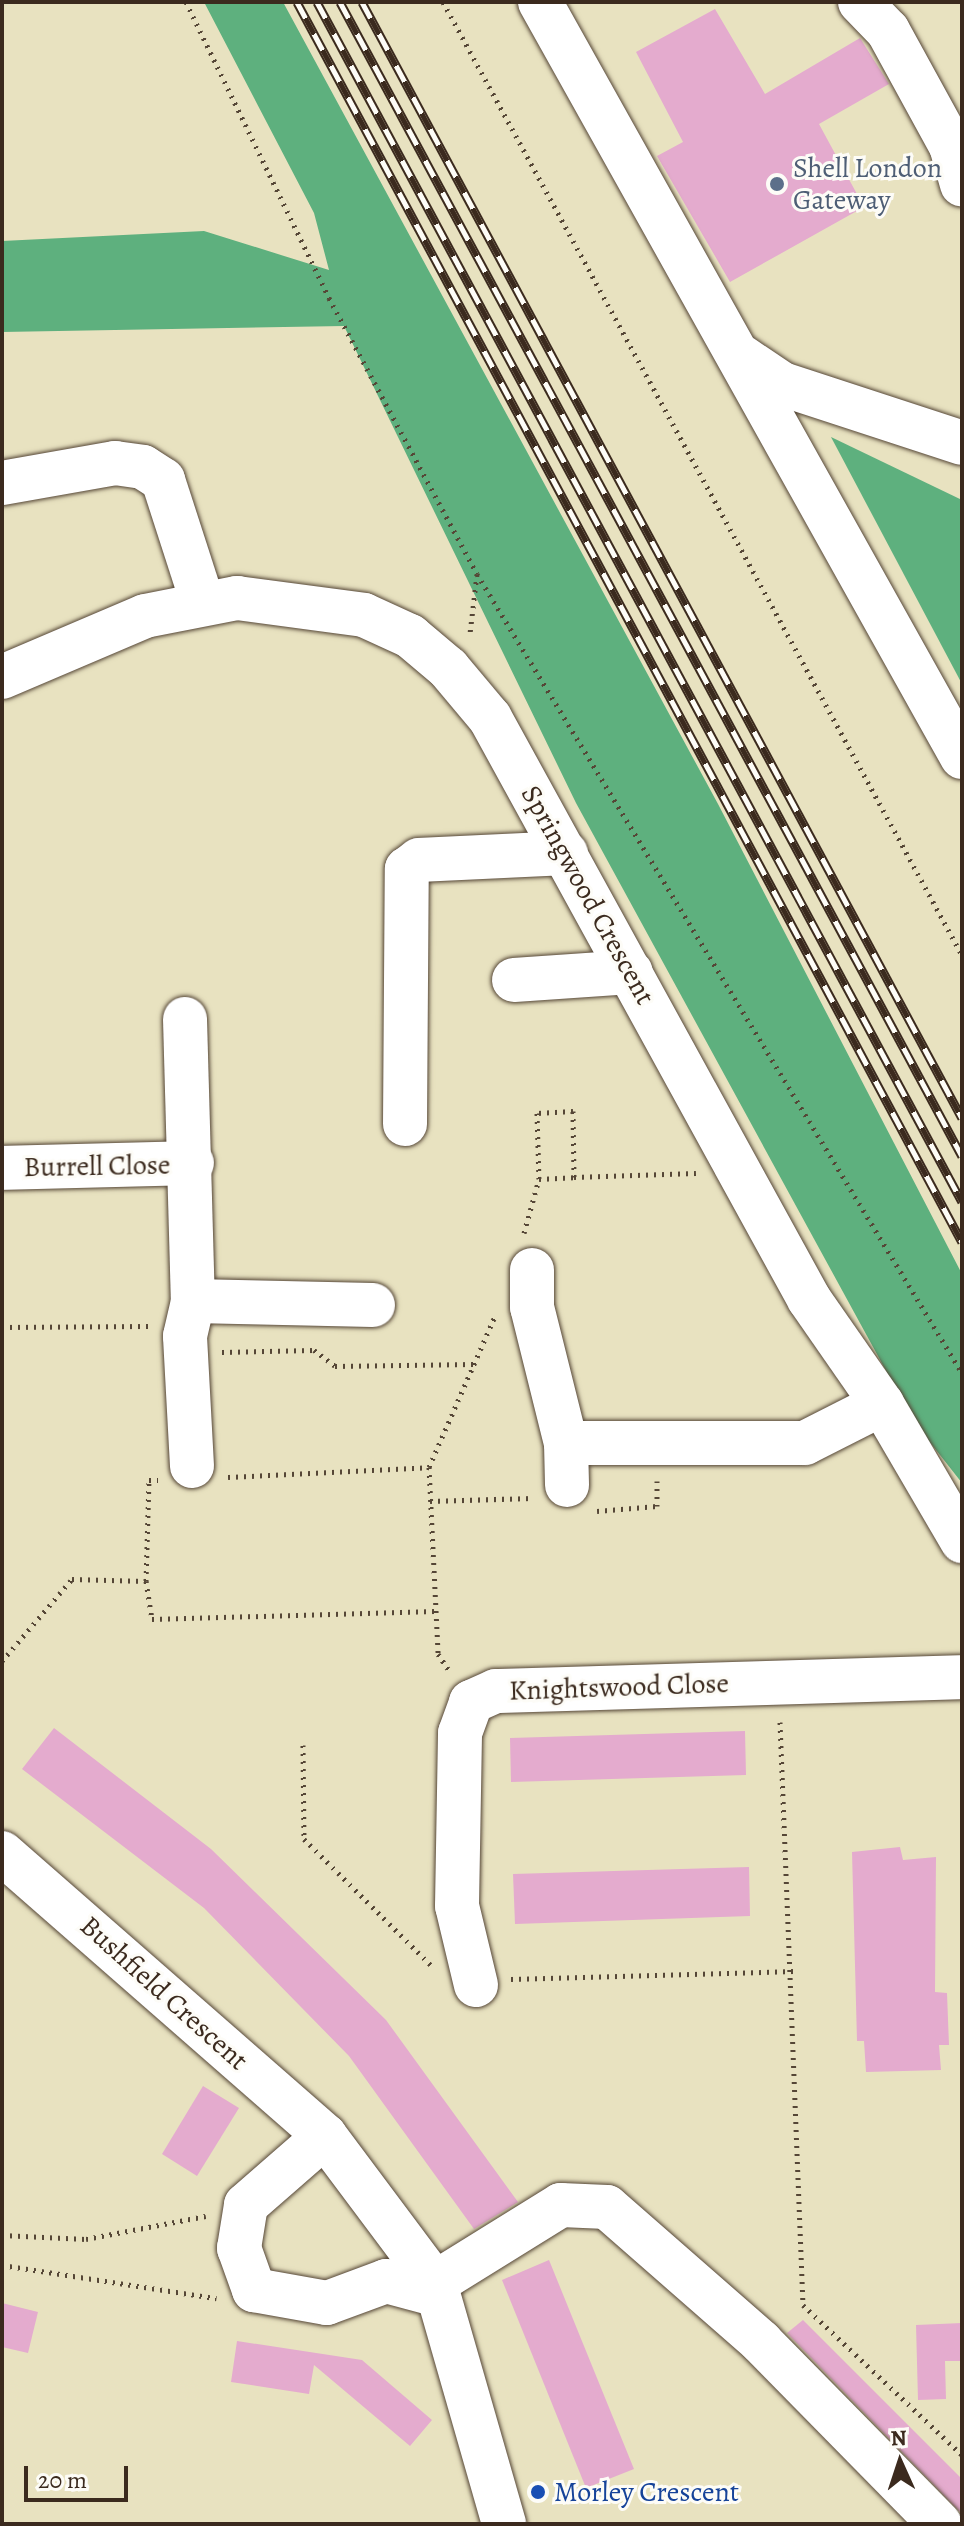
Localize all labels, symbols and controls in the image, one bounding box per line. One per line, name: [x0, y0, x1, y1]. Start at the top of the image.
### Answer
place label: Shell London Gateway: [793, 151, 942, 217]
marker: Shell London Gateway: [768, 175, 786, 193]
street label: Springwood Crescent: [514, 780, 662, 1010]
street label: Burrell Close: [23, 1148, 171, 1184]
street label: Knightswood Close: [508, 1666, 730, 1708]
street label: Bushfield Crescent: [73, 1909, 255, 2077]
north arrow: [860, 2422, 940, 2502]
text: N: [890, 2423, 908, 2453]
scale bar: [28, 2450, 132, 2500]
text: 20 m: [38, 2464, 87, 2496]
place label: Morley Crescent: [554, 2475, 739, 2509]
marker: Morley Crescent: [529, 2483, 547, 2501]

